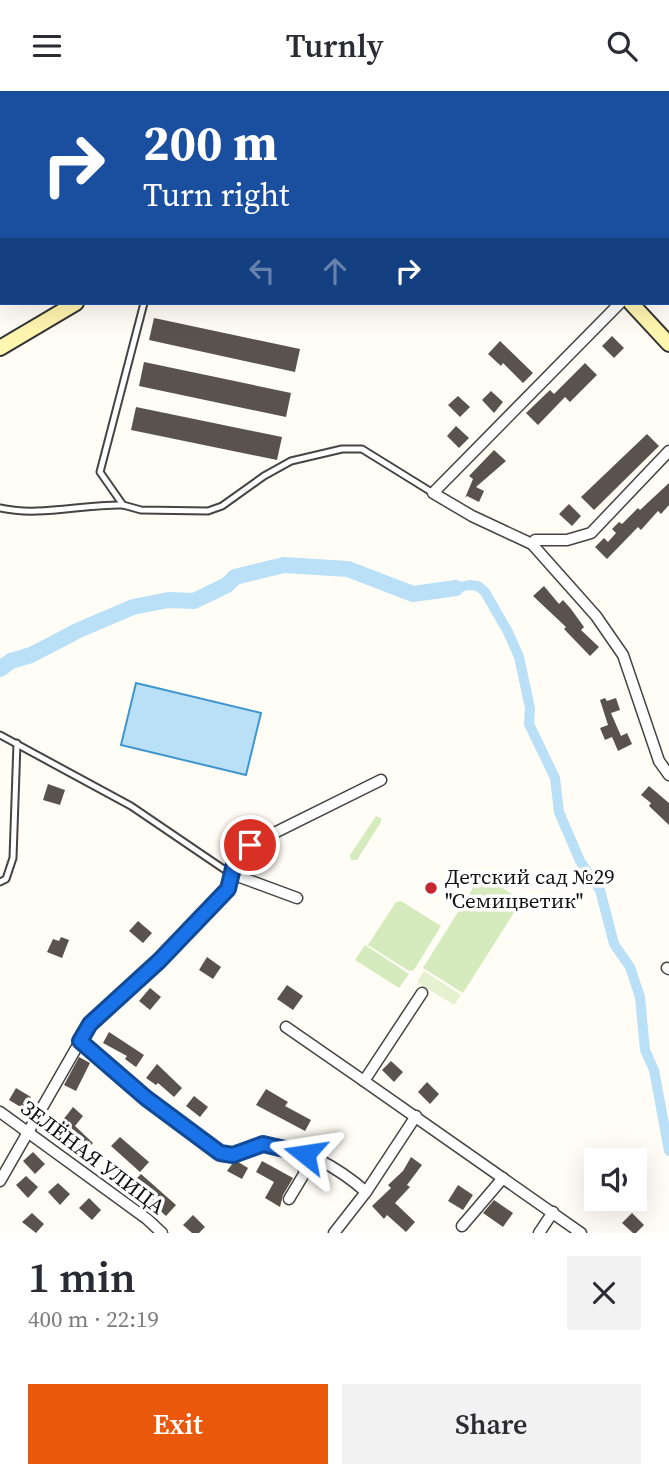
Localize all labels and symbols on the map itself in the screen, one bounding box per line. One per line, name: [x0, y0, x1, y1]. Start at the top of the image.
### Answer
pin: [220, 815, 280, 875]
place label: Детский сад №29 "Семицветик": [445, 862, 615, 915]
marker: Детский сад №29 "Семицветик": [423, 880, 439, 896]
street label: ЗЕЛЁНАЯ УЛИЦА: [15, 1093, 171, 1221]
position arrow: [268, 1117, 342, 1191]

